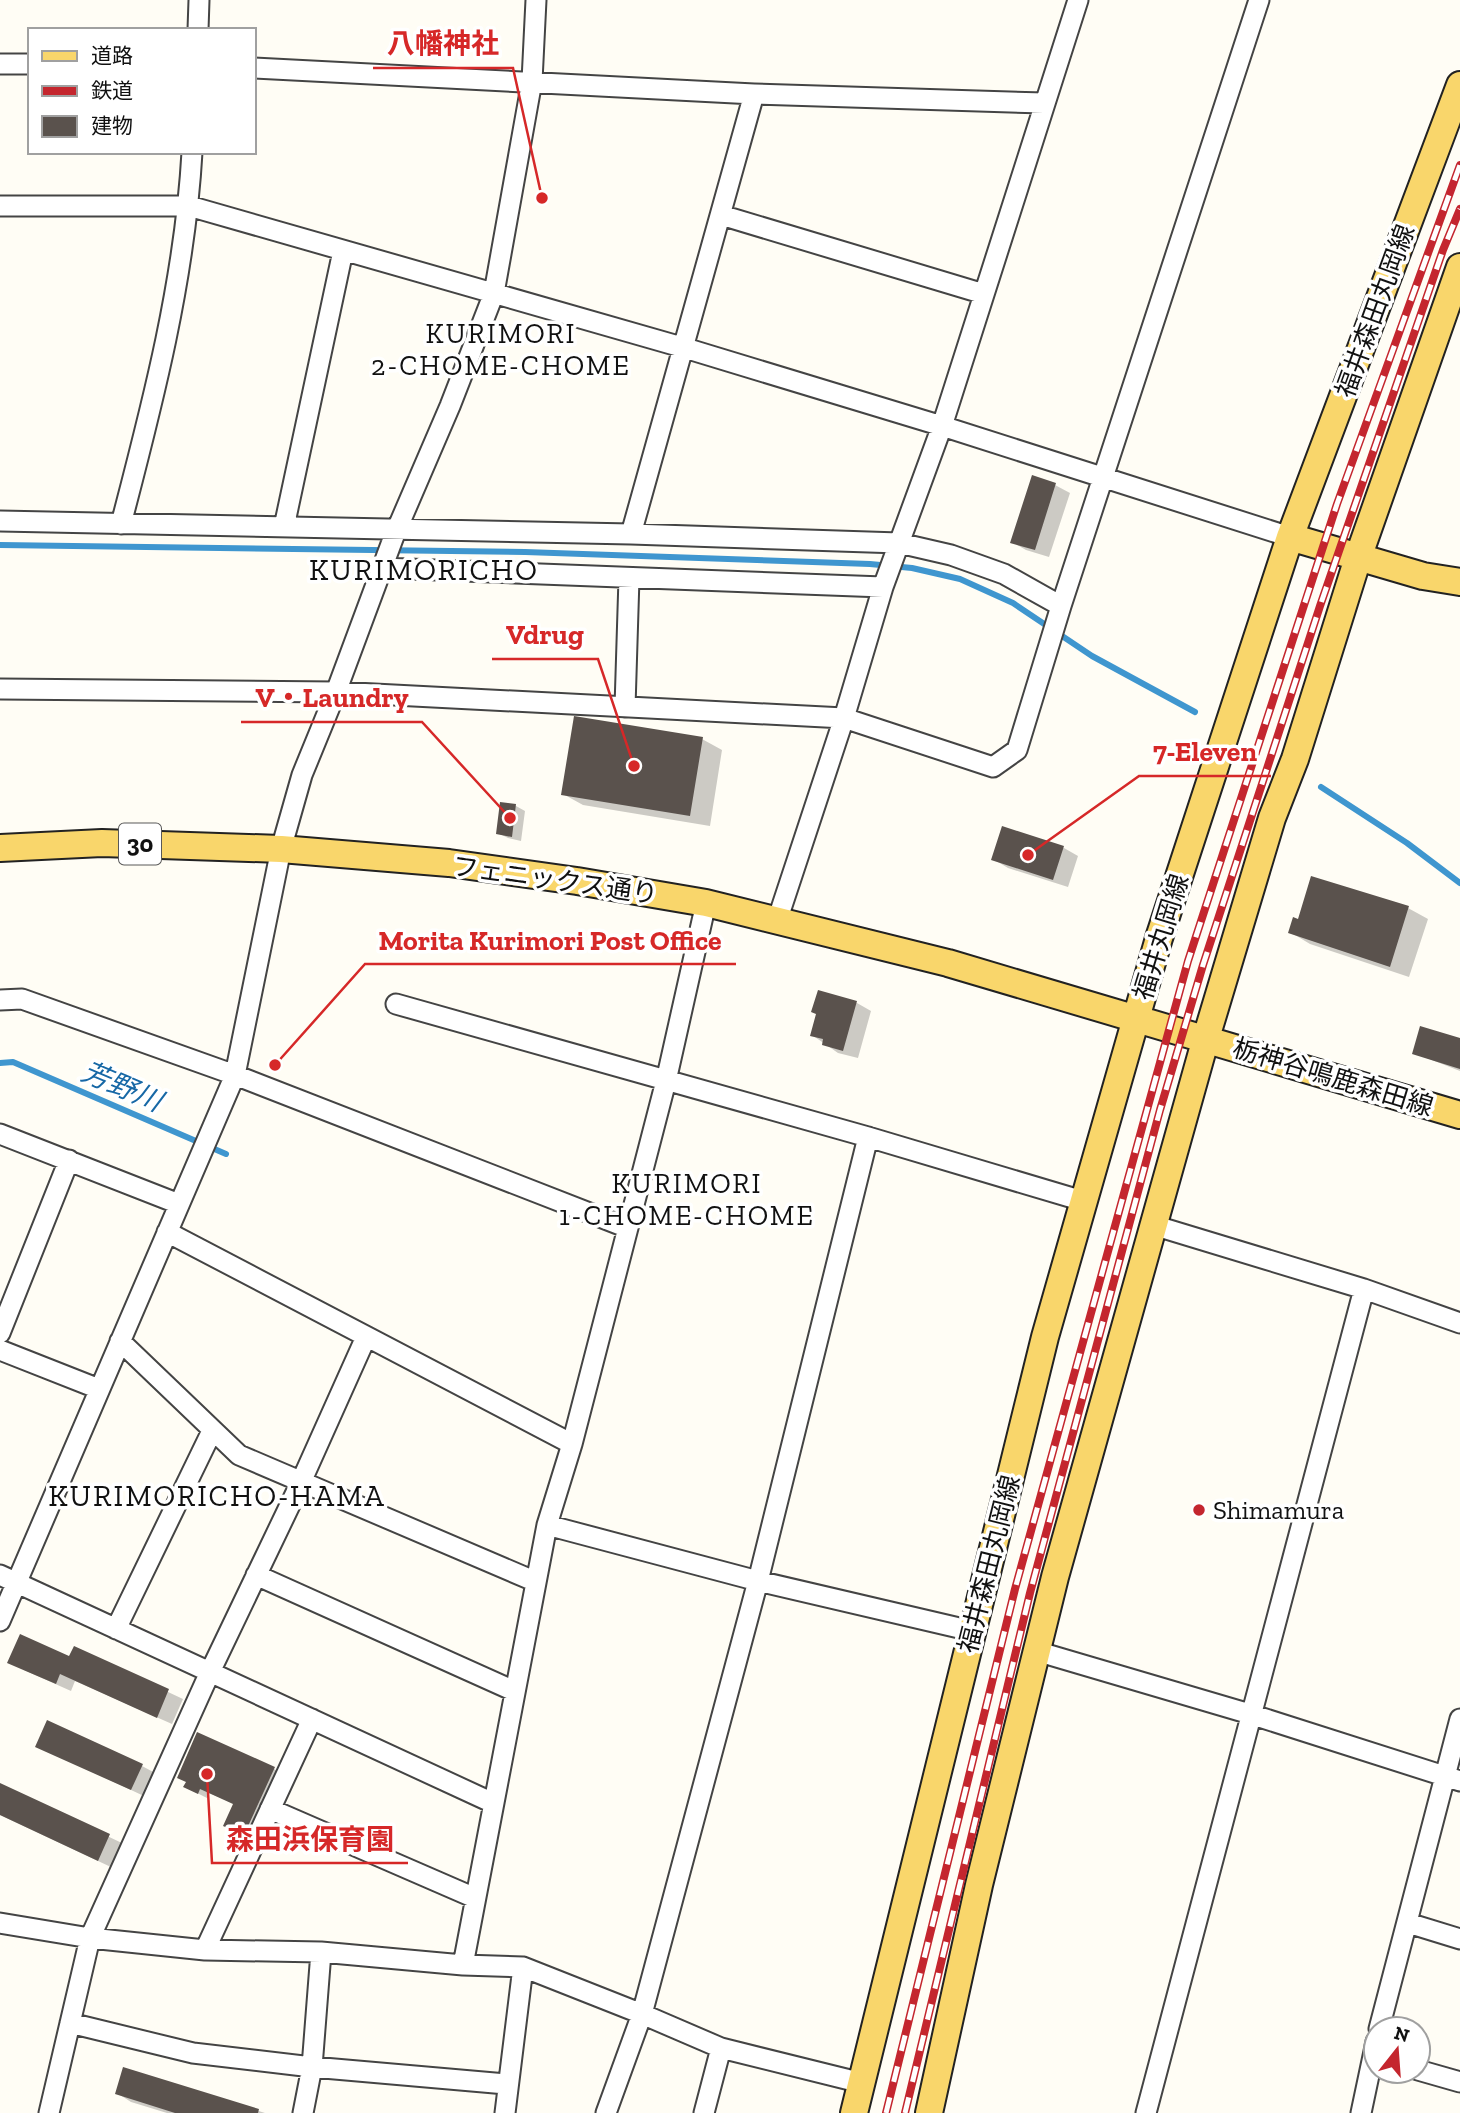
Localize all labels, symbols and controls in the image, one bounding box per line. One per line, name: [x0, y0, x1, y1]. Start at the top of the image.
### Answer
callout: 八幡神社: [373, 19, 513, 68]
text: 八幡神社: [387, 27, 499, 60]
legend: [28, 28, 256, 154]
text: 道路: [91, 43, 133, 68]
text: 鉄道: [91, 78, 133, 103]
text: 建物: [91, 113, 133, 138]
street label: 福井森田丸岡線: [1329, 220, 1421, 402]
district label: KURIMORI 2-CHOME-CHOME: [371, 317, 631, 382]
district label: KURIMORICHO: [309, 552, 539, 588]
callout: Vdrug: [492, 610, 598, 659]
text: Vdrug: [506, 618, 584, 651]
callout: V・Laundry: [241, 673, 422, 722]
text: V・Laundry: [255, 681, 409, 714]
callout: 7-Eleven: [1139, 727, 1271, 776]
text: 7-Eleven: [1153, 735, 1257, 768]
road number: 30: [119, 824, 161, 864]
street label: フェニックス通り: [450, 850, 660, 910]
street label: 福井丸岡線: [1127, 870, 1195, 1004]
callout: Morita Kurimori Post Office: [365, 915, 736, 964]
text: Morita Kurimori Post Office: [378, 924, 722, 957]
street label: 栃神谷鳴鹿森田線: [1229, 1031, 1437, 1123]
water label: 芳野川: [77, 1055, 170, 1119]
district label: KURIMORI 1-CHOME-CHOME: [559, 1167, 815, 1232]
street label: 福井森田丸岡線: [951, 1472, 1027, 1656]
district label: KURIMORICHO-HAMA: [48, 1478, 386, 1514]
place label: Shimamura: [1213, 1494, 1345, 1526]
marker: Shimamura: [1191, 1502, 1207, 1518]
callout: 森田浜保育園: [212, 1814, 408, 1863]
text: 森田浜保育園: [226, 1823, 394, 1856]
north arrow: [1362, 2015, 1432, 2085]
text: N: [1392, 2021, 1412, 2047]

